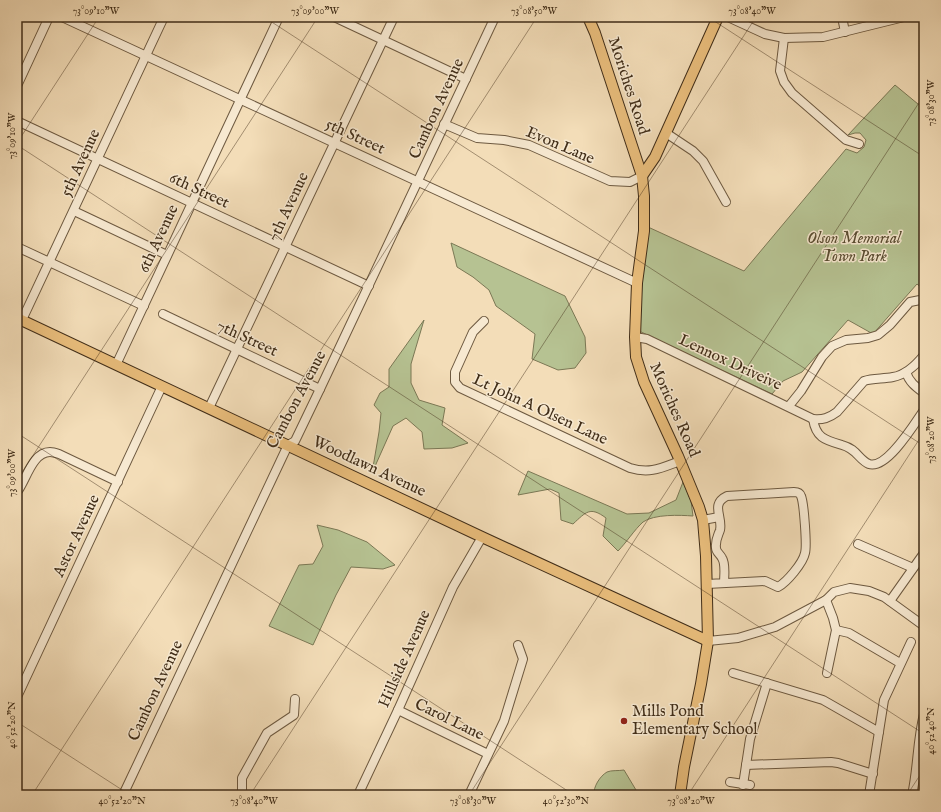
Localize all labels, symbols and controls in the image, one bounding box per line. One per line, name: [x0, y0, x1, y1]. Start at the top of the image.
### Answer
text: 73°09'10"W: [73, 5, 120, 18]
text: 73°09'00"W: [291, 5, 339, 18]
text: 73°08'50"W: [511, 5, 558, 18]
text: 73°08'40"W: [728, 5, 776, 18]
street label: Moriches Road: [603, 35, 653, 138]
street label: Cambon Avenue: [405, 56, 469, 162]
text: 73°08'30"W: [925, 79, 938, 126]
text: 73°09'10"W: [6, 112, 19, 159]
street label: 5th Street: [322, 115, 388, 160]
street label: Evon Lane: [523, 123, 597, 169]
street label: 5th Avenue: [57, 126, 105, 200]
street label: 6th Street: [166, 168, 233, 214]
street label: 7th Avenue: [264, 169, 314, 245]
street label: 6th Avenue: [134, 202, 184, 276]
park label: Olson Memorial Town Park: [807, 229, 902, 267]
street label: 7th Street: [213, 316, 281, 362]
street label: Lennox Driveive: [675, 330, 785, 396]
street label: Cambon Avenue: [263, 347, 331, 453]
street label: Moriches Road: [644, 360, 704, 461]
street label: Lt John A Olsen Lane: [469, 370, 611, 450]
text: 73°08'20"W: [925, 416, 938, 464]
street label: Woodlawn Avenue: [309, 432, 429, 502]
text: 73°09'00"W: [6, 449, 19, 497]
street label: Astor Avenue: [49, 492, 105, 581]
street label: Hillside Avenue: [375, 607, 435, 711]
street label: Cambon Avenue: [124, 638, 188, 744]
street label: Carol Lane: [411, 695, 487, 745]
text: 40°52'20"N: [6, 701, 19, 749]
place label: Mills Pond Elementary School: [632, 702, 758, 740]
text: 40°52'40"N: [925, 707, 938, 755]
marker: Mills Pond Elementary School: [619, 716, 629, 726]
text: 40°52'20"N: [98, 795, 146, 808]
text: 73°08'40"W: [230, 795, 278, 808]
text: 73°08'30"W: [450, 795, 497, 808]
text: 40°52'30"N: [543, 795, 589, 808]
text: 73°08'20"W: [667, 795, 715, 808]

